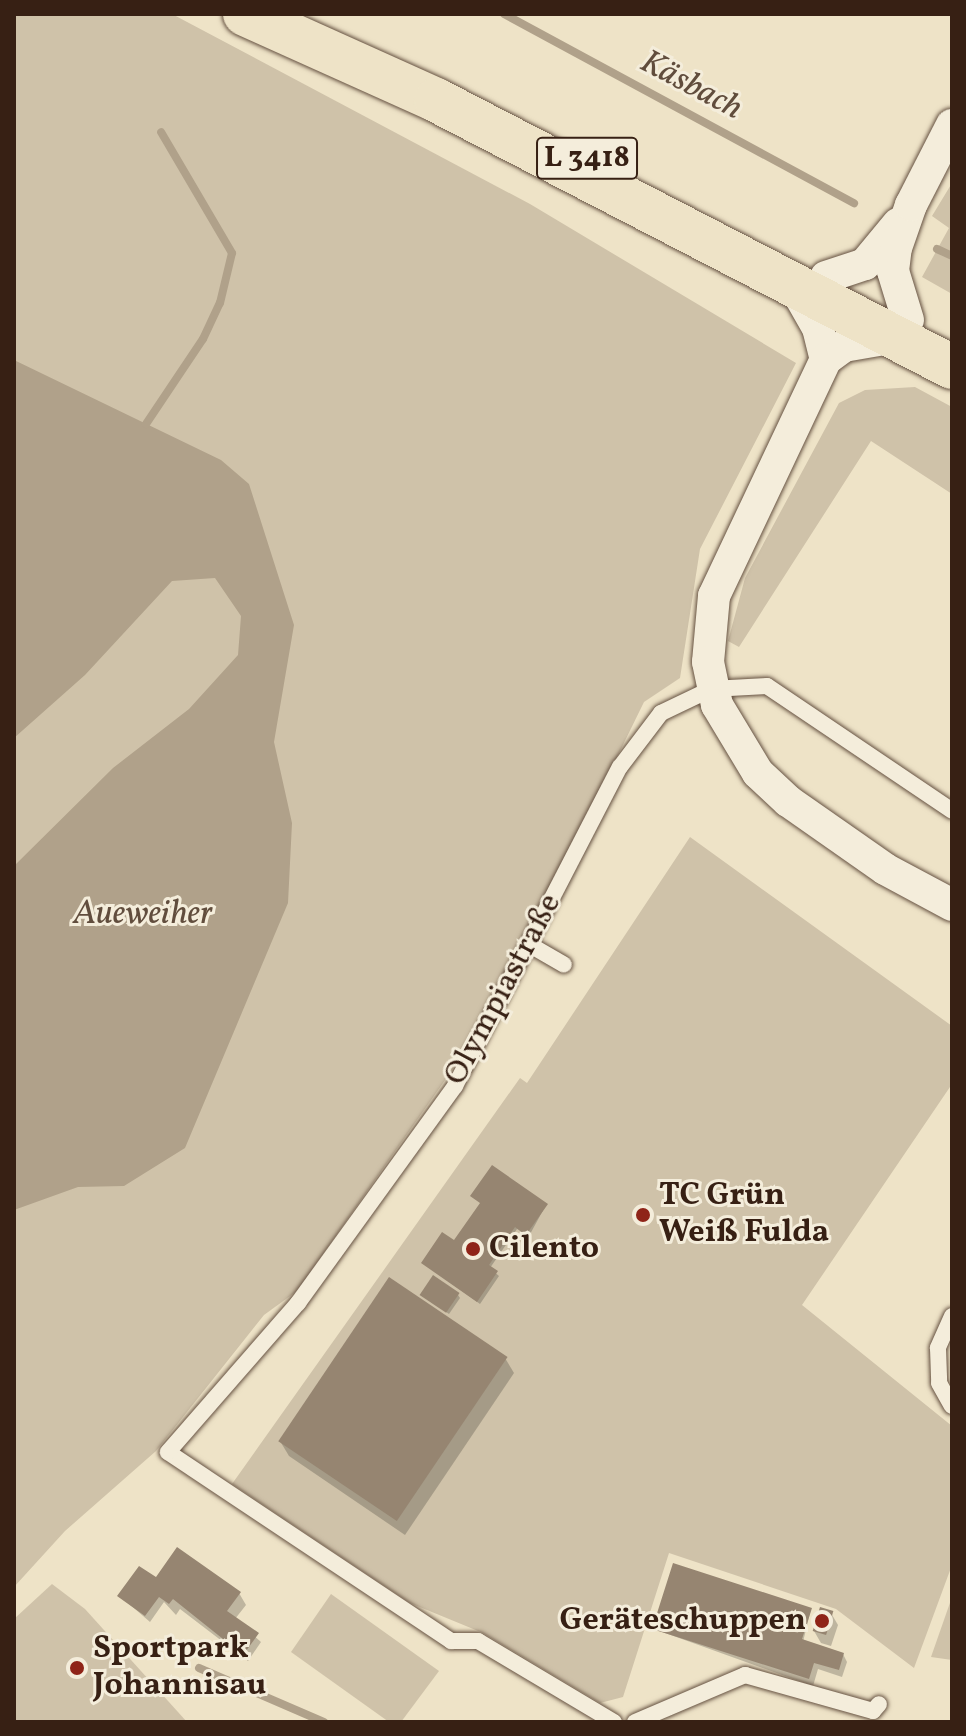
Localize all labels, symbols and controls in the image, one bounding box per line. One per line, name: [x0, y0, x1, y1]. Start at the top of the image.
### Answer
water label: Käsbach: [633, 42, 749, 130]
road number: L 3418: [535, 132, 639, 184]
street label: Olympiastraße: [438, 888, 570, 1092]
water label: Aueweiher: [73, 895, 213, 935]
place label: TC Grün Weiß Fulda: [659, 1178, 829, 1253]
marker: TC Grün Weiß Fulda: [634, 1206, 652, 1224]
place label: Cilento: [489, 1230, 599, 1268]
marker: Cilento: [464, 1240, 482, 1258]
place label: Geräteschuppen: [560, 1602, 806, 1640]
marker: Geräteschuppen: [813, 1612, 831, 1630]
place label: Sportpark Johannisau: [93, 1631, 266, 1706]
marker: Sportpark Johannisau: [68, 1659, 86, 1677]

